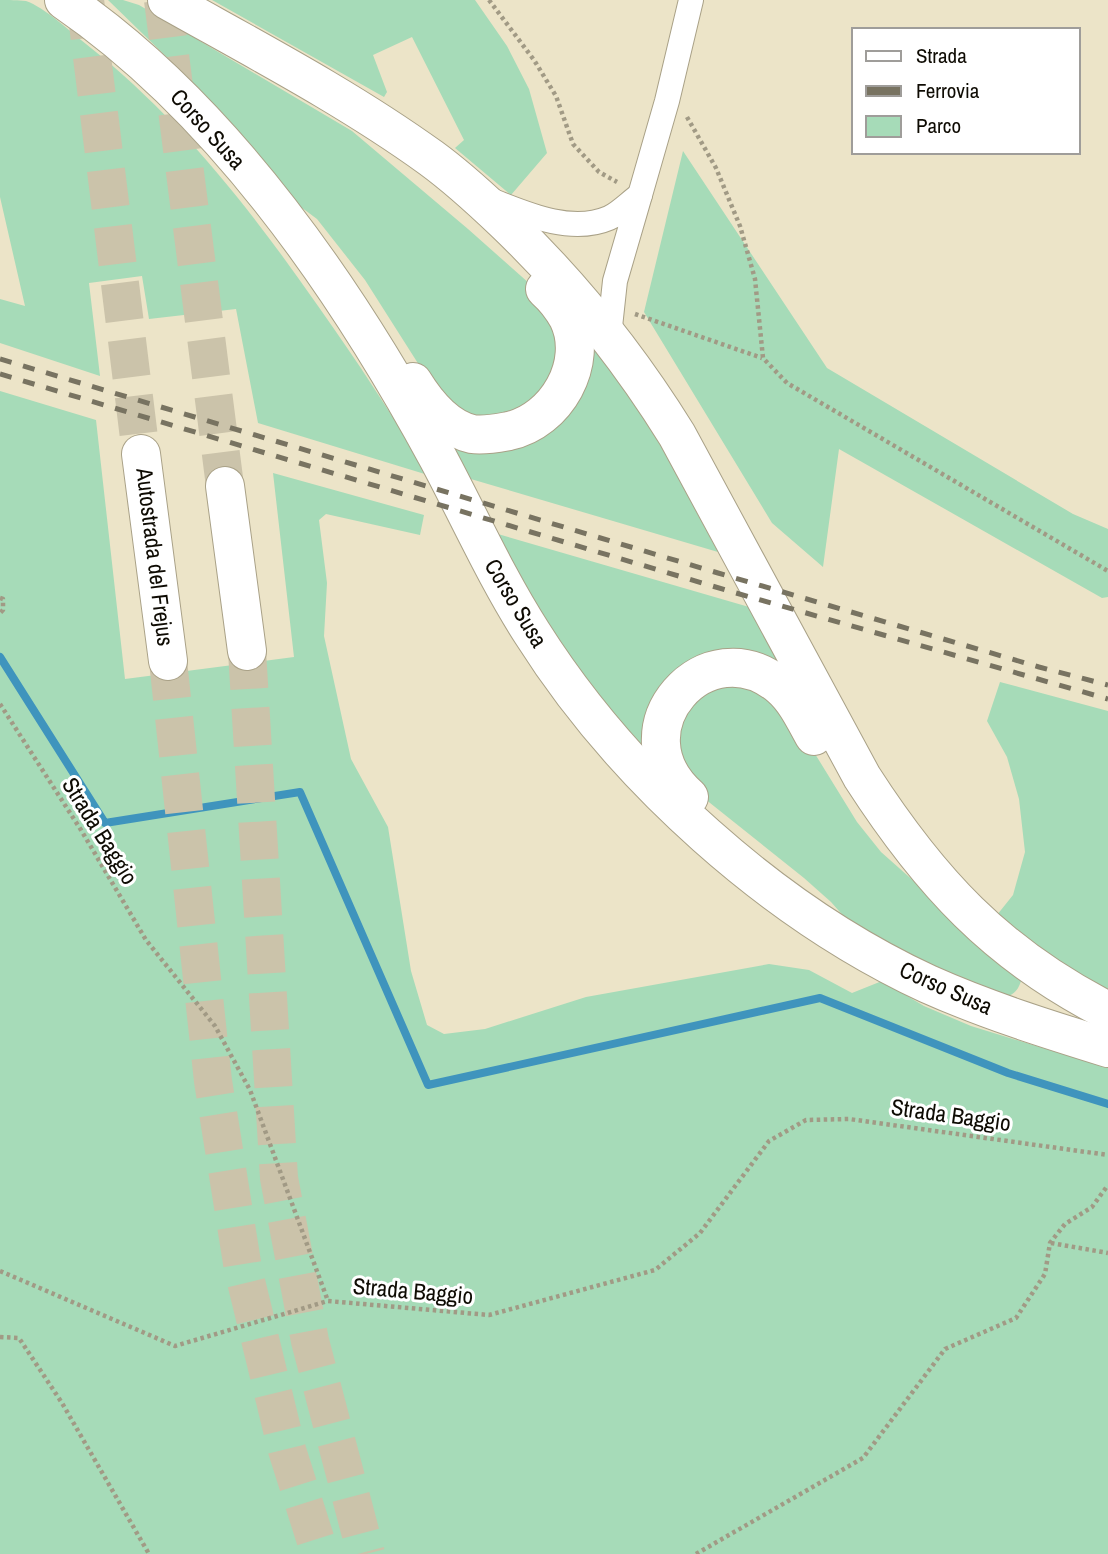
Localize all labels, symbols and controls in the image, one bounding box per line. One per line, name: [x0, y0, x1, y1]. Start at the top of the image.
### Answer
legend: [852, 28, 1080, 154]
text: Strada: [916, 41, 967, 70]
text: Ferrovia: [916, 76, 980, 105]
street label: Corso Susa: [164, 82, 253, 176]
text: Parco: [916, 111, 961, 140]
street label: Autostrada del Frejus: [129, 465, 182, 648]
street label: Corso Susa: [478, 553, 555, 653]
street label: Strada Baggio: [55, 771, 146, 890]
street label: Corso Susa: [895, 953, 998, 1022]
street label: Strada Baggio: [889, 1091, 1013, 1138]
street label: Strada Baggio: [352, 1270, 474, 1311]

